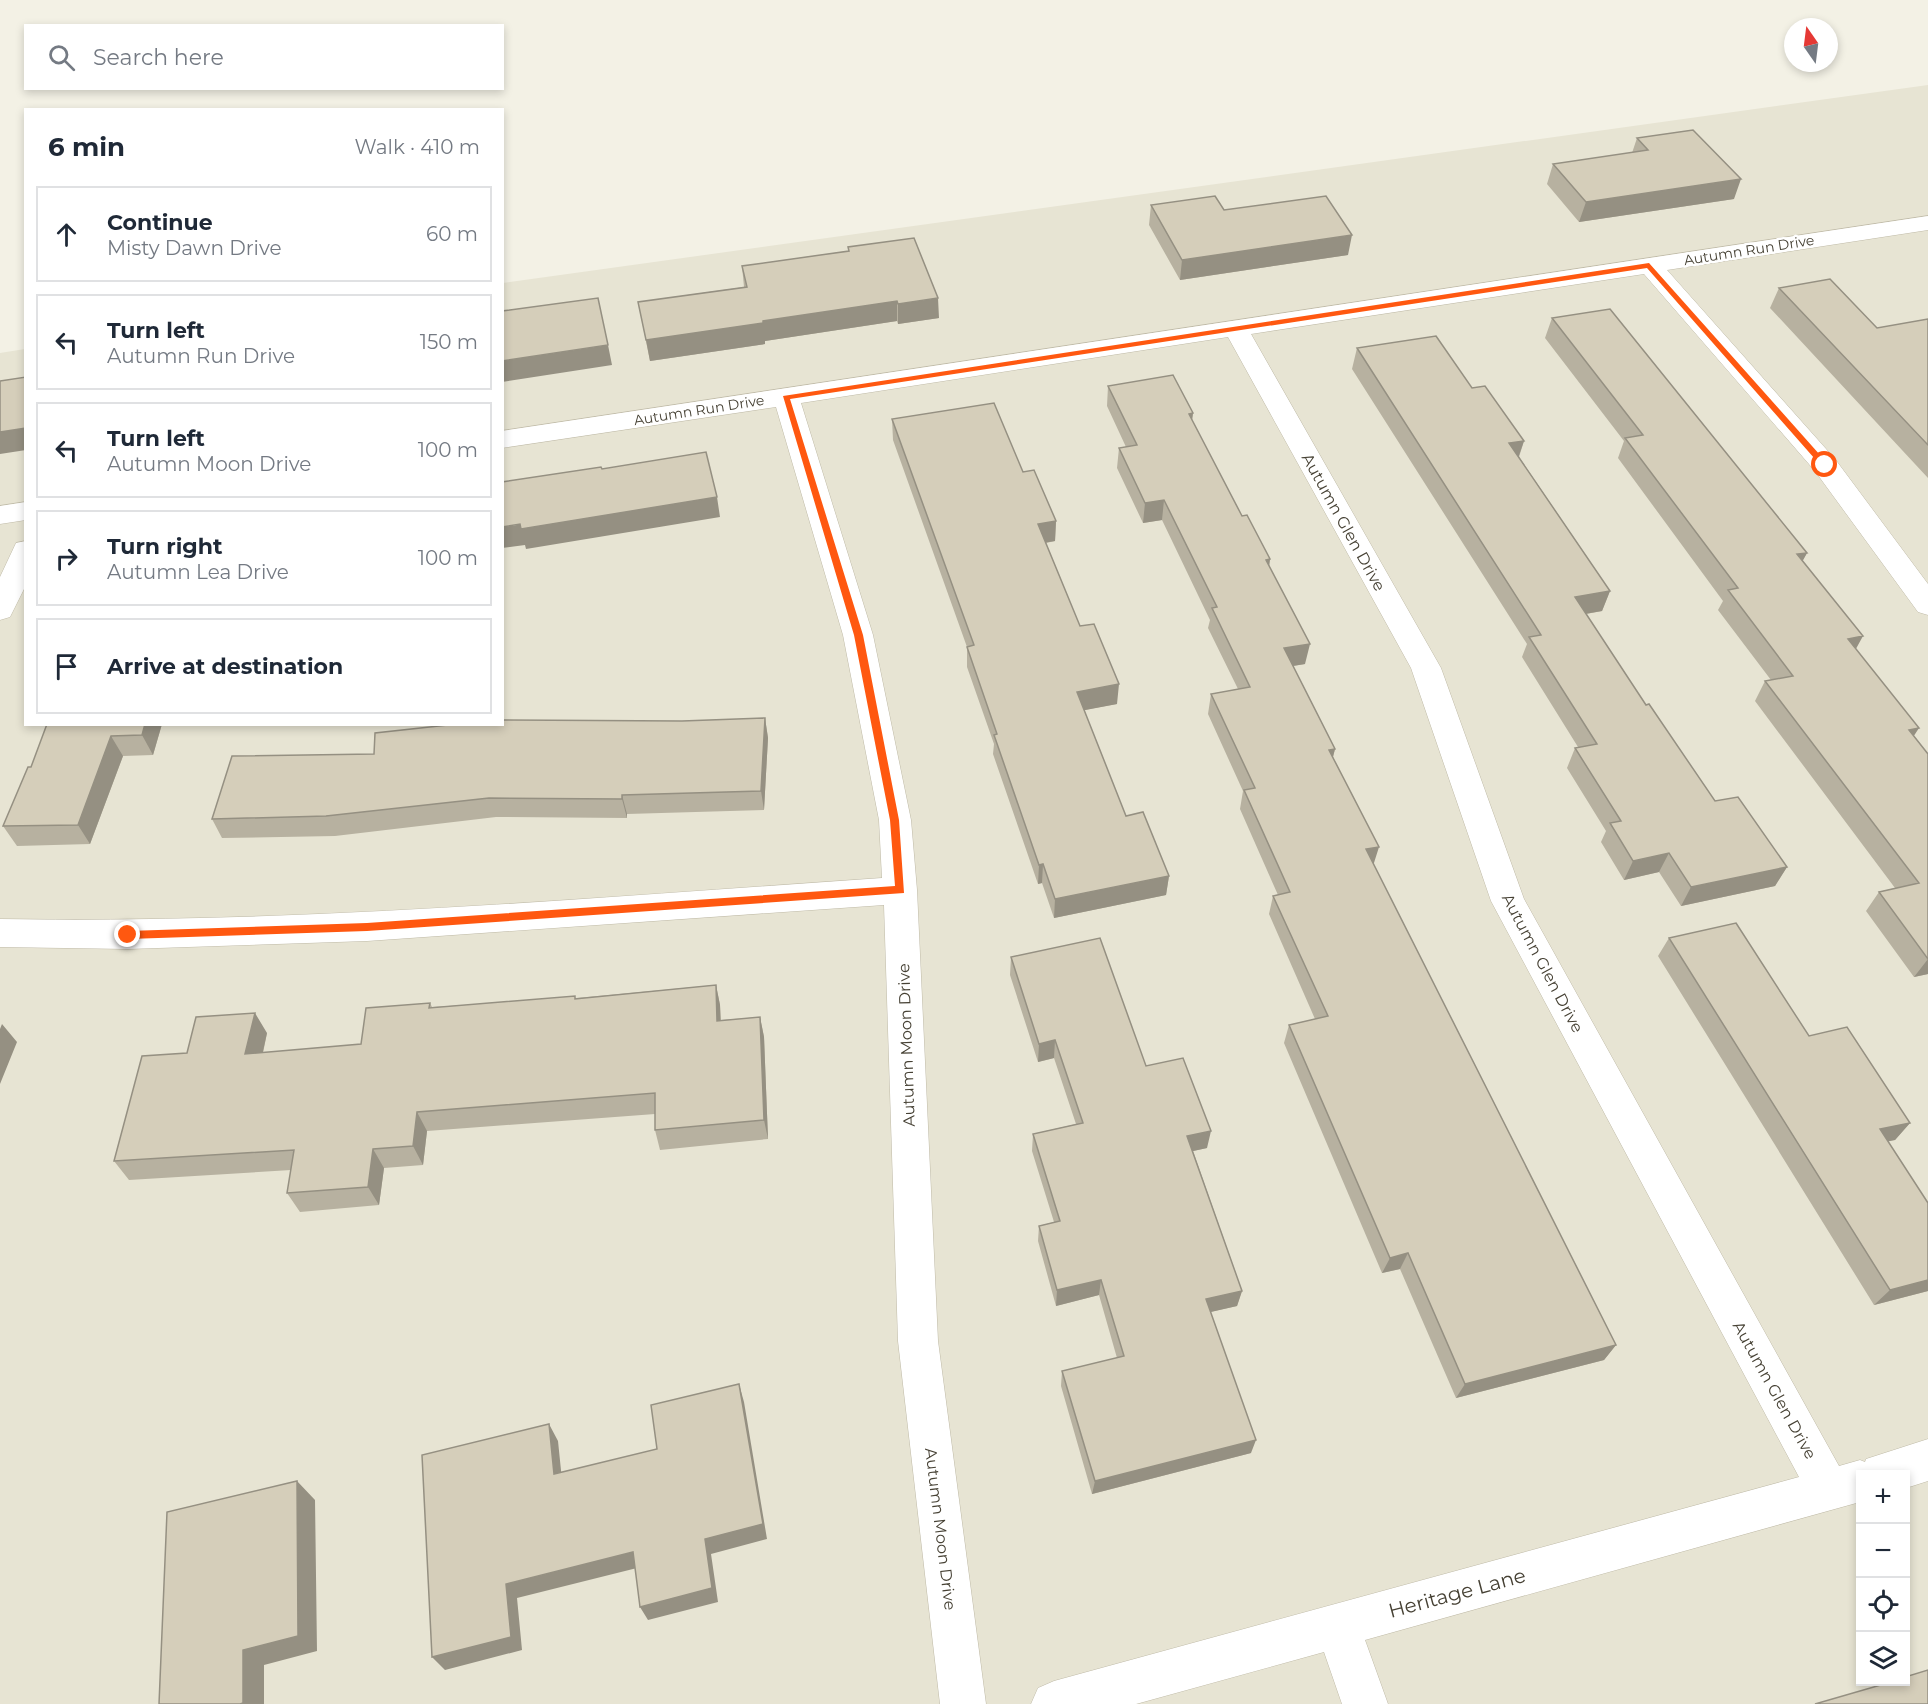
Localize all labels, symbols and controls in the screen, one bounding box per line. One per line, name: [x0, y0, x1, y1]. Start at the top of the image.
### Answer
north arrow: [1784, 18, 1838, 72]
search box: [24, 24, 504, 90]
icon: search: [45, 41, 78, 74]
text: Search here: [93, 44, 224, 71]
text: 6 min: [48, 131, 125, 163]
text: Walk · 410 m: [355, 135, 480, 159]
text: Continue: [107, 209, 213, 236]
icon: ahead: [50, 218, 83, 251]
text: 60 m: [426, 222, 478, 246]
street label: Autumn Run Drive: [1683, 231, 1815, 269]
text: Misty Dawn Drive: [107, 236, 282, 260]
text: Turn left: [107, 317, 205, 344]
icon: left: [50, 326, 83, 359]
text: 150 m: [420, 330, 478, 354]
text: Autumn Run Drive: [107, 344, 295, 368]
street label: Autumn Run Drive: [633, 391, 765, 429]
text: Turn left: [107, 425, 205, 452]
icon: left: [50, 434, 83, 467]
text: 100 m: [418, 438, 478, 462]
street label: Autumn Glen Drive: [1298, 450, 1389, 594]
route start: [1811, 451, 1837, 477]
text: Autumn Moon Drive: [107, 452, 311, 476]
text: Turn right: [107, 533, 222, 560]
icon: right: [50, 542, 83, 575]
text: 100 m: [418, 546, 478, 570]
text: Autumn Lea Drive: [107, 560, 289, 584]
icon: arrive: [50, 650, 83, 683]
text: Arrive at destination: [107, 653, 343, 680]
street label: Autumn Glen Drive: [1498, 891, 1587, 1036]
route end: [114, 921, 140, 947]
street label: Autumn Moon Drive: [894, 963, 919, 1127]
street label: Autumn Glen Drive: [1729, 1318, 1820, 1462]
street label: Autumn Moon Drive: [921, 1447, 960, 1611]
map controls: [1856, 1470, 1910, 1686]
button: +: [1856, 1470, 1910, 1524]
button: −: [1856, 1524, 1910, 1578]
street label: Heritage Lane: [1386, 1563, 1528, 1623]
button: locate: [1856, 1578, 1910, 1632]
button: layers: [1856, 1632, 1910, 1686]

